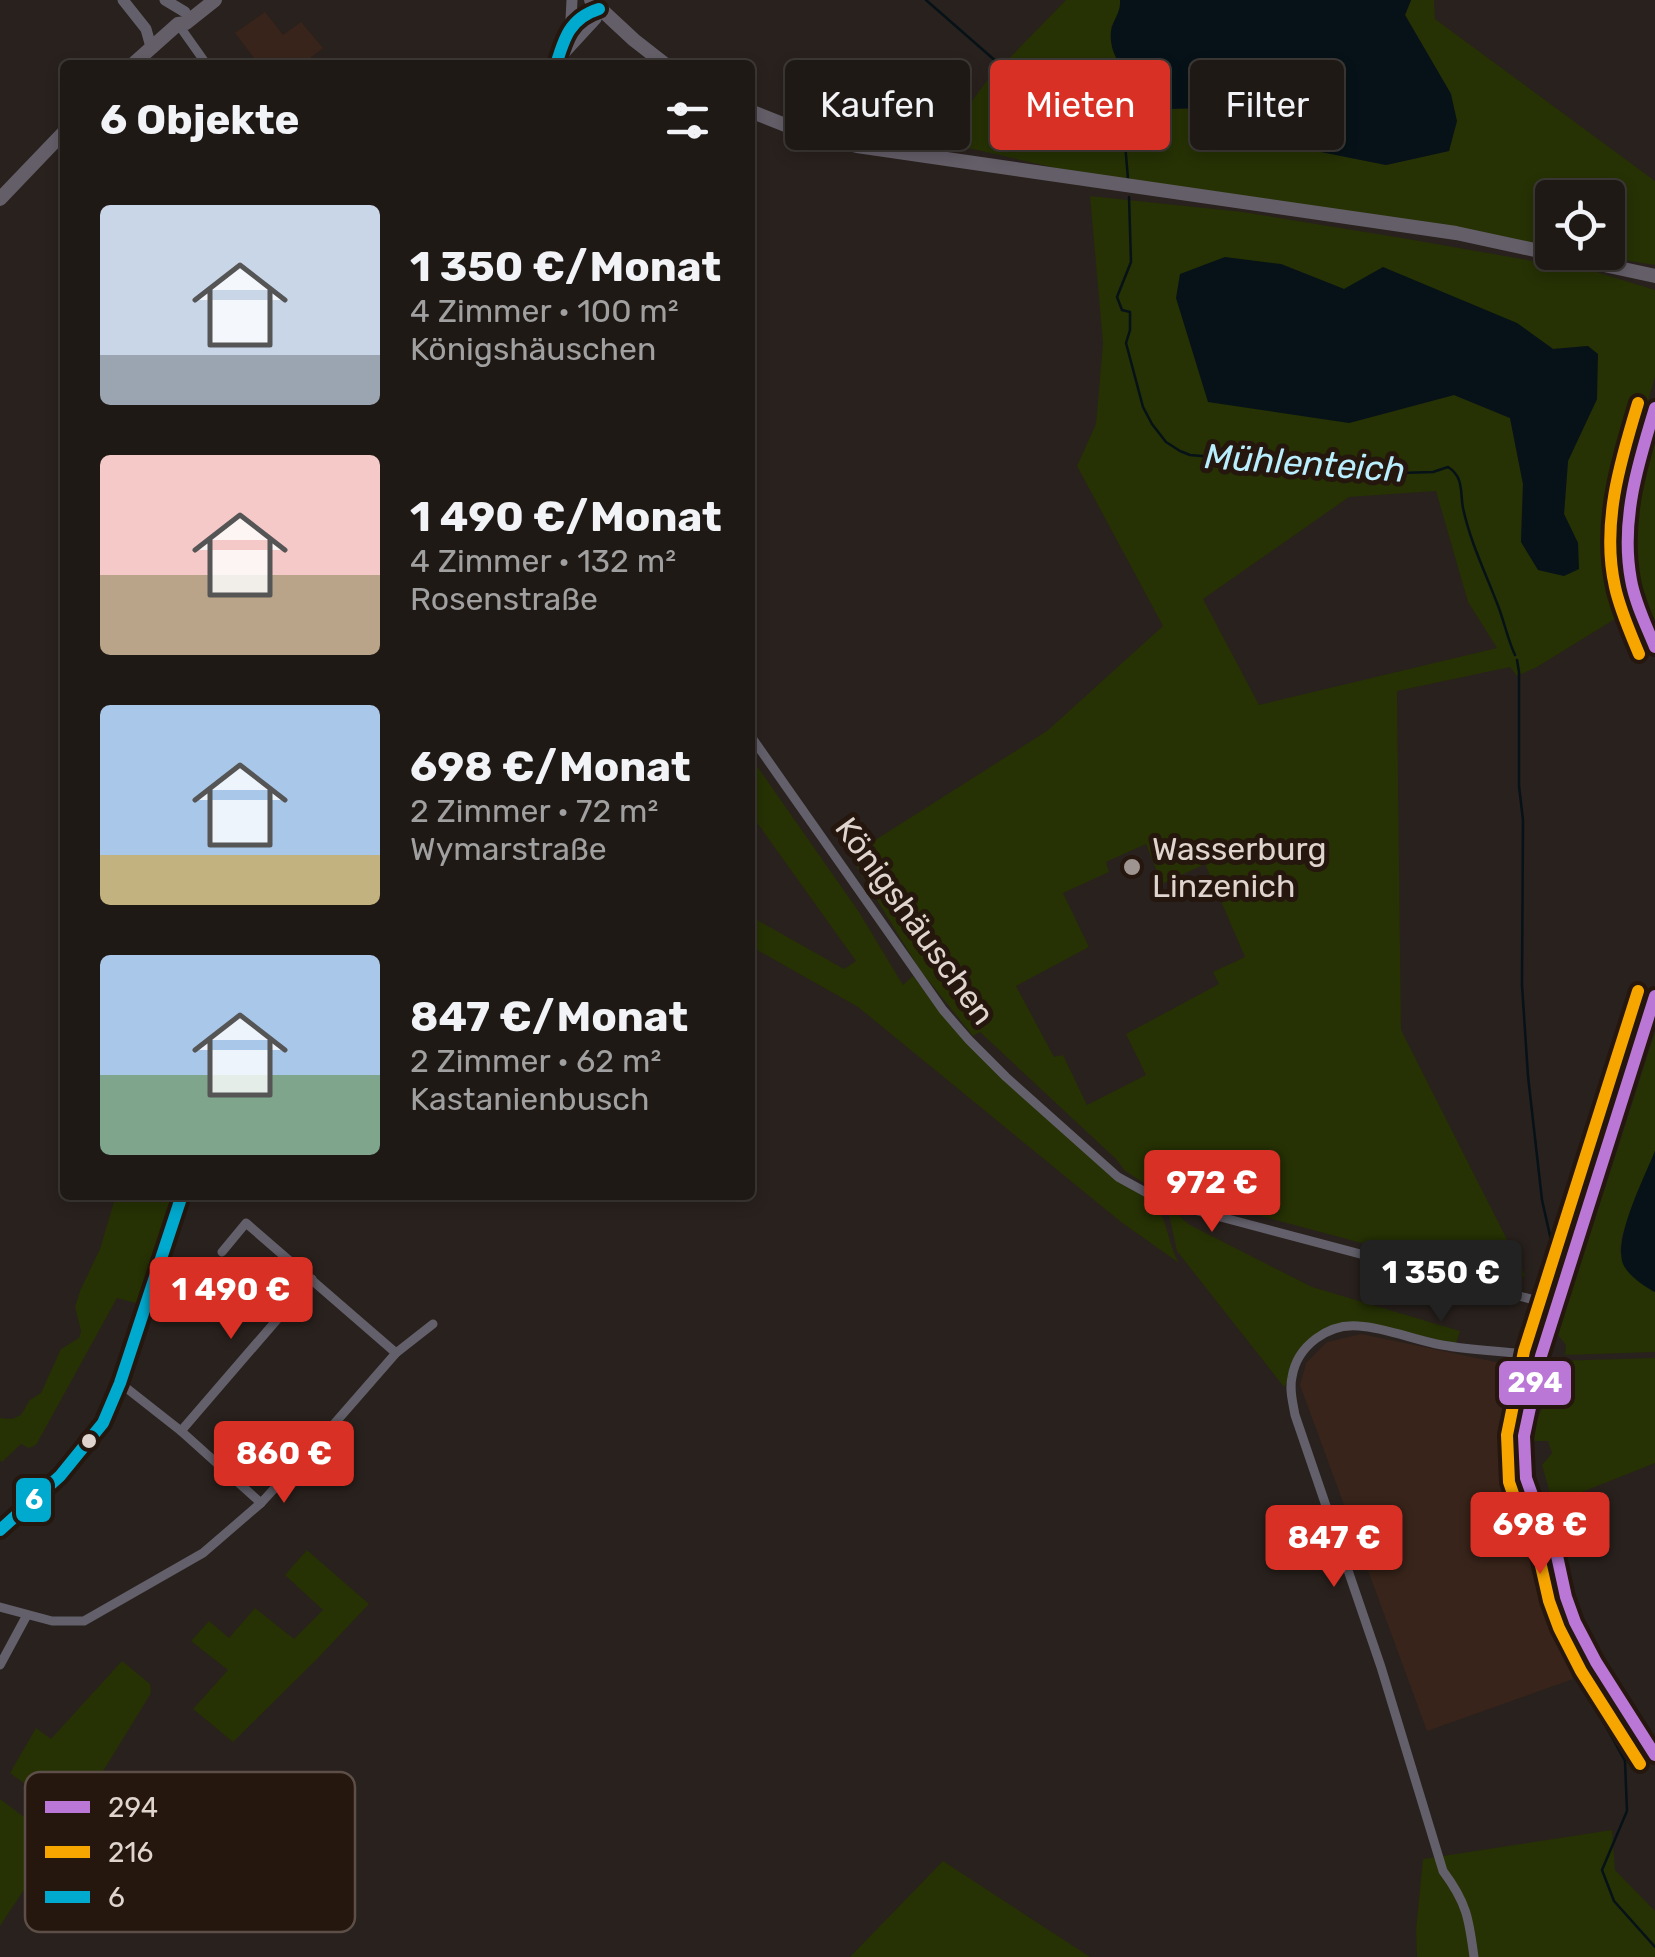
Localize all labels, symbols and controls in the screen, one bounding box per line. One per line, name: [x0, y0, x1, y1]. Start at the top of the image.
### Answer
chip: Kaufen: [785, 60, 970, 150]
chip: Mieten: [990, 60, 1170, 150]
chip: Filter: [1190, 60, 1344, 150]
icon: filters: [660, 93, 715, 148]
text: 6 Objekte: [100, 95, 300, 145]
map controls: [1535, 180, 1625, 270]
button: locate: [1535, 180, 1625, 270]
text: 1 350 €/Monat: [410, 242, 721, 292]
icon: home: [180, 245, 300, 365]
text: 4 Zimmer · 100 m²: [410, 292, 679, 330]
text: Königshäuschen: [410, 330, 656, 368]
water label: Mühlenteich: [1203, 435, 1407, 491]
text: 1 490 €/Monat: [410, 492, 722, 542]
icon: home: [180, 495, 300, 615]
text: 4 Zimmer · 132 m²: [410, 542, 676, 580]
text: Rosenstraße: [410, 580, 598, 618]
text: 698 €/Monat: [410, 742, 691, 792]
icon: home: [180, 745, 300, 865]
text: 2 Zimmer · 72 m²: [410, 792, 658, 830]
street label: Königshäuschen: [827, 810, 1003, 1032]
text: Wymarstraße: [410, 830, 607, 868]
place label: Wasserburg Linzenich: [1152, 830, 1327, 905]
marker: Wasserburg Linzenich: [1121, 856, 1143, 878]
text: 847 €/Monat: [410, 992, 688, 1042]
icon: home: [180, 995, 300, 1115]
text: 2 Zimmer · 62 m²: [410, 1042, 661, 1080]
text: Kastanienbusch: [410, 1080, 649, 1118]
pin: 972 €: [1142, 1150, 1282, 1235]
text: 972 €: [1166, 1163, 1258, 1201]
pin: 1 350 €: [1349, 1240, 1533, 1325]
text: 1 350 €: [1382, 1253, 1500, 1291]
pin: 1 490 €: [139, 1257, 323, 1342]
text: 1 490 €: [172, 1270, 290, 1308]
line badge: 294: [1497, 1359, 1573, 1407]
text: 294: [1507, 1366, 1563, 1399]
pin: 860 €: [214, 1421, 354, 1506]
unlabelled marker: [79, 1431, 99, 1451]
text: 860 €: [236, 1434, 332, 1472]
line badge: 6: [14, 1476, 53, 1524]
text: 6: [25, 1483, 43, 1516]
pin: 698 €: [1470, 1492, 1610, 1577]
pin: 847 €: [1264, 1505, 1404, 1590]
text: 698 €: [1493, 1505, 1587, 1543]
text: 847 €: [1287, 1518, 1381, 1556]
legend: [25, 1772, 355, 1932]
text: 294: [108, 1791, 158, 1824]
text: 216: [108, 1836, 153, 1869]
text: 6: [108, 1881, 125, 1914]

